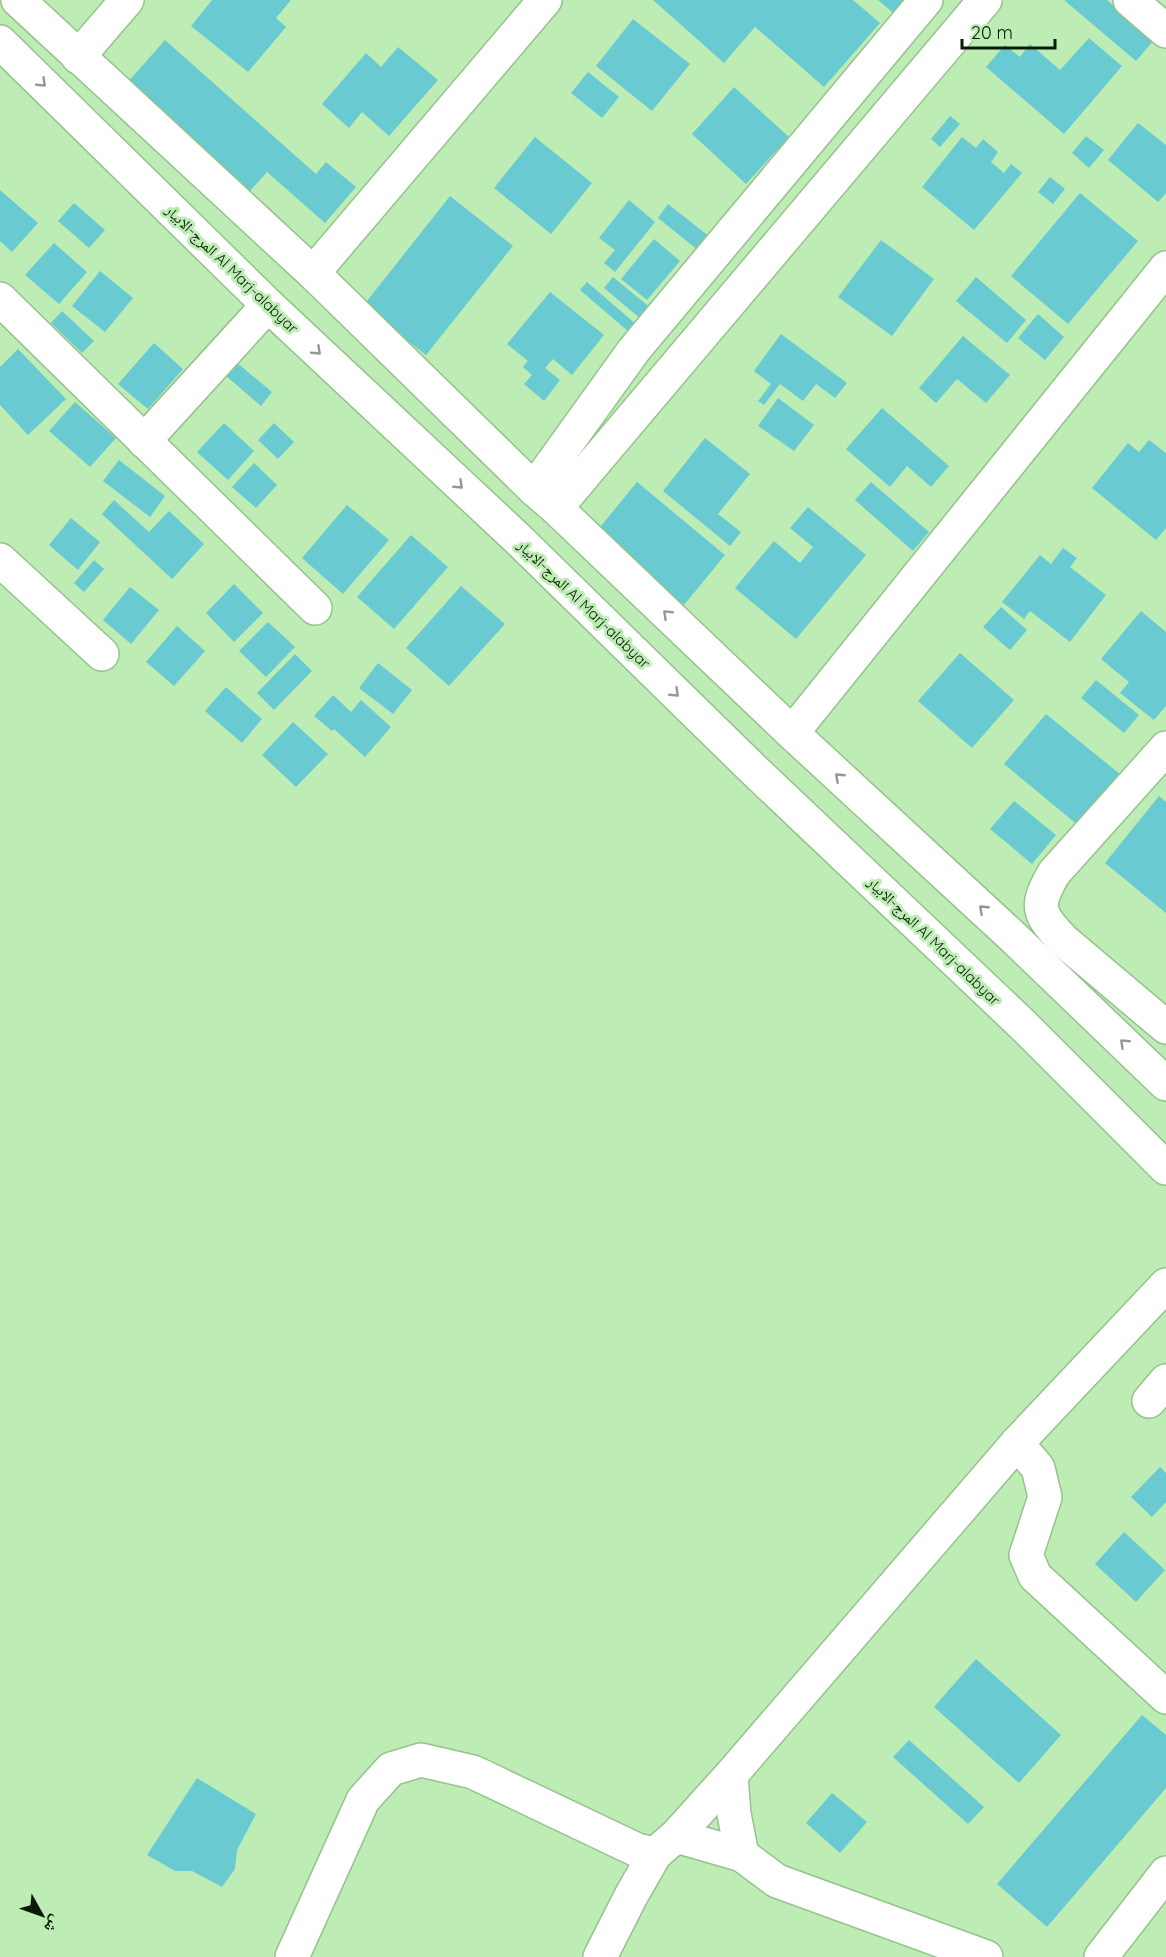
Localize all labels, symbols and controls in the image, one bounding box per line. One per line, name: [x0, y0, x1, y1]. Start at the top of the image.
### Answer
scale bar: [962, 12, 1055, 50]
text: 20 m: [971, 21, 1013, 44]
one-way arrow: [34, 76, 45, 87]
street label: المرج-الابيار Al Marj-alabyar: [160, 200, 303, 338]
one-way arrow: [310, 344, 321, 355]
one-way arrow: [452, 477, 463, 488]
street label: المرج-الابيار Al Marj-alabyar: [512, 535, 655, 673]
one-way arrow: [664, 610, 675, 621]
one-way arrow: [668, 685, 679, 696]
one-way arrow: [836, 773, 847, 784]
street label: المرج-الابيار Al Marj-alabyar: [862, 872, 1005, 1010]
one-way arrow: [979, 905, 989, 916]
one-way arrow: [1120, 1040, 1131, 1051]
north arrow: [12, 1885, 72, 1945]
text: ش: [40, 1912, 67, 1938]

